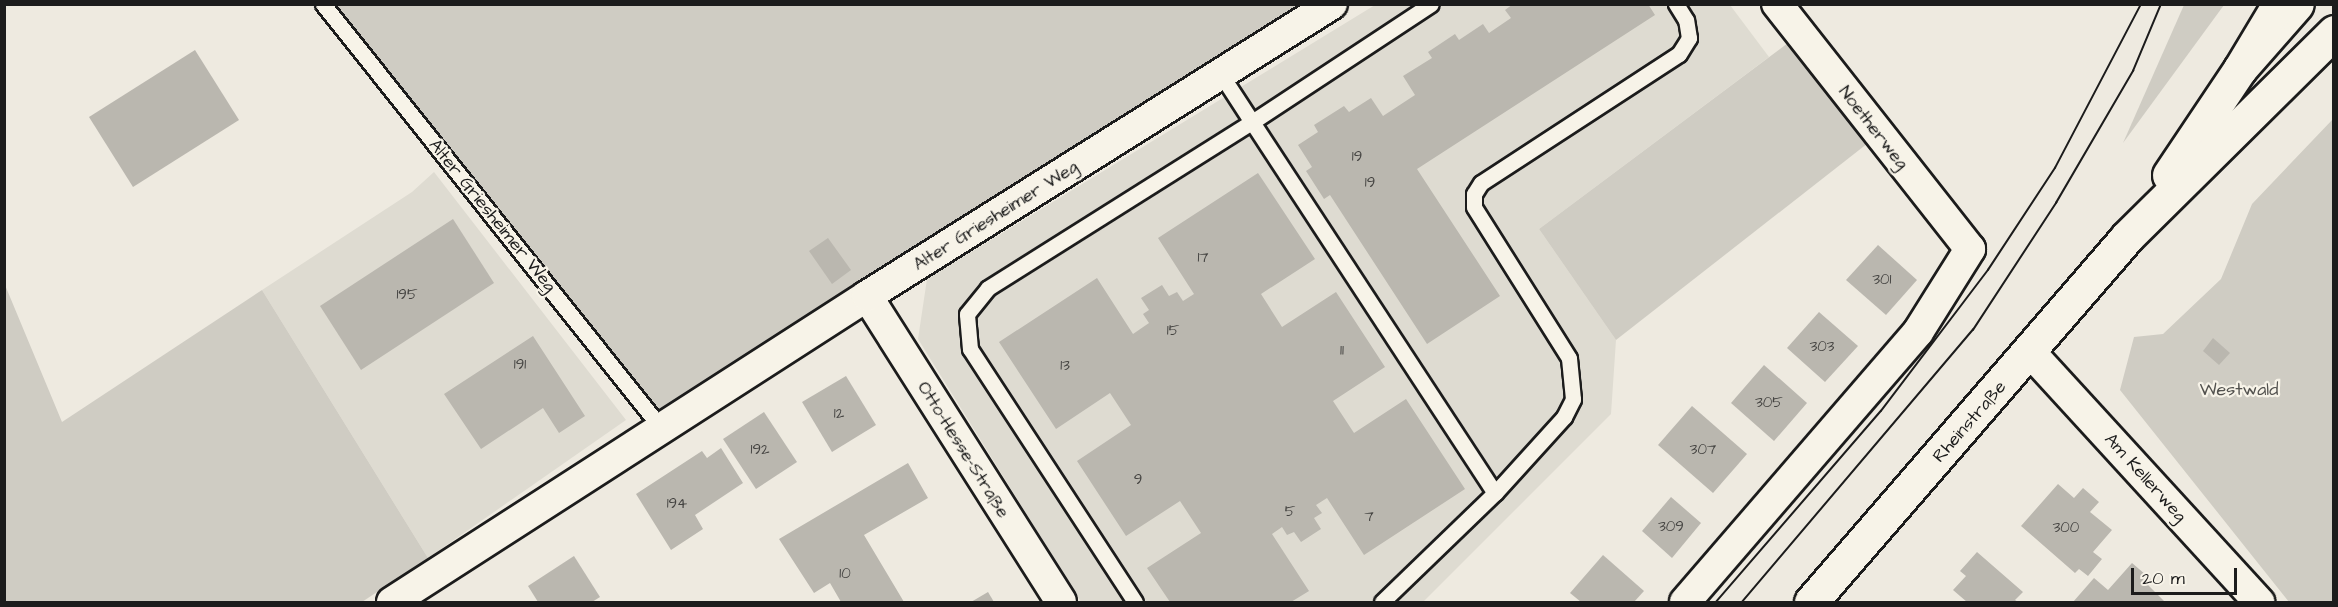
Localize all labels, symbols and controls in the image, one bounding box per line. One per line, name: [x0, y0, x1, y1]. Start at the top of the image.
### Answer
street label: Noetherweg: [1834, 82, 1912, 174]
street label: Alter Griesheimer Weg: [424, 135, 560, 297]
house number: 19: [1352, 148, 1362, 166]
street label: Alter Griesheimer Weg: [909, 156, 1083, 276]
house number: 19: [1365, 174, 1375, 192]
house number: 17: [1197, 249, 1209, 267]
house number: 301: [1872, 271, 1892, 289]
house number: 195: [396, 286, 418, 304]
house number: 15: [1167, 322, 1179, 340]
house number: 303: [1810, 338, 1834, 356]
house number: 11: [1340, 342, 1344, 360]
house number: 191: [514, 356, 526, 374]
house number: 13: [1060, 357, 1070, 375]
street label: Rheinstraße: [1929, 377, 2011, 467]
street label: Otto-Hesse-Straße: [912, 378, 1014, 522]
park label: Westwald: [2200, 379, 2278, 401]
house number: 305: [1755, 394, 1783, 412]
house number: 12: [834, 405, 844, 423]
street label: Am Kellerweg: [2099, 429, 2191, 527]
house number: 192: [750, 441, 770, 459]
house number: 307: [1690, 441, 1716, 459]
house number: 9: [1134, 471, 1142, 489]
house number: 194: [667, 495, 687, 513]
house number: 5: [1285, 503, 1295, 521]
house number: 7: [1364, 508, 1374, 526]
house number: 309: [1658, 518, 1684, 536]
house number: 300: [2053, 519, 2079, 537]
scale bar: [2134, 556, 2240, 594]
house number: 10: [839, 565, 851, 583]
text: 20 m: [2142, 566, 2185, 591]

